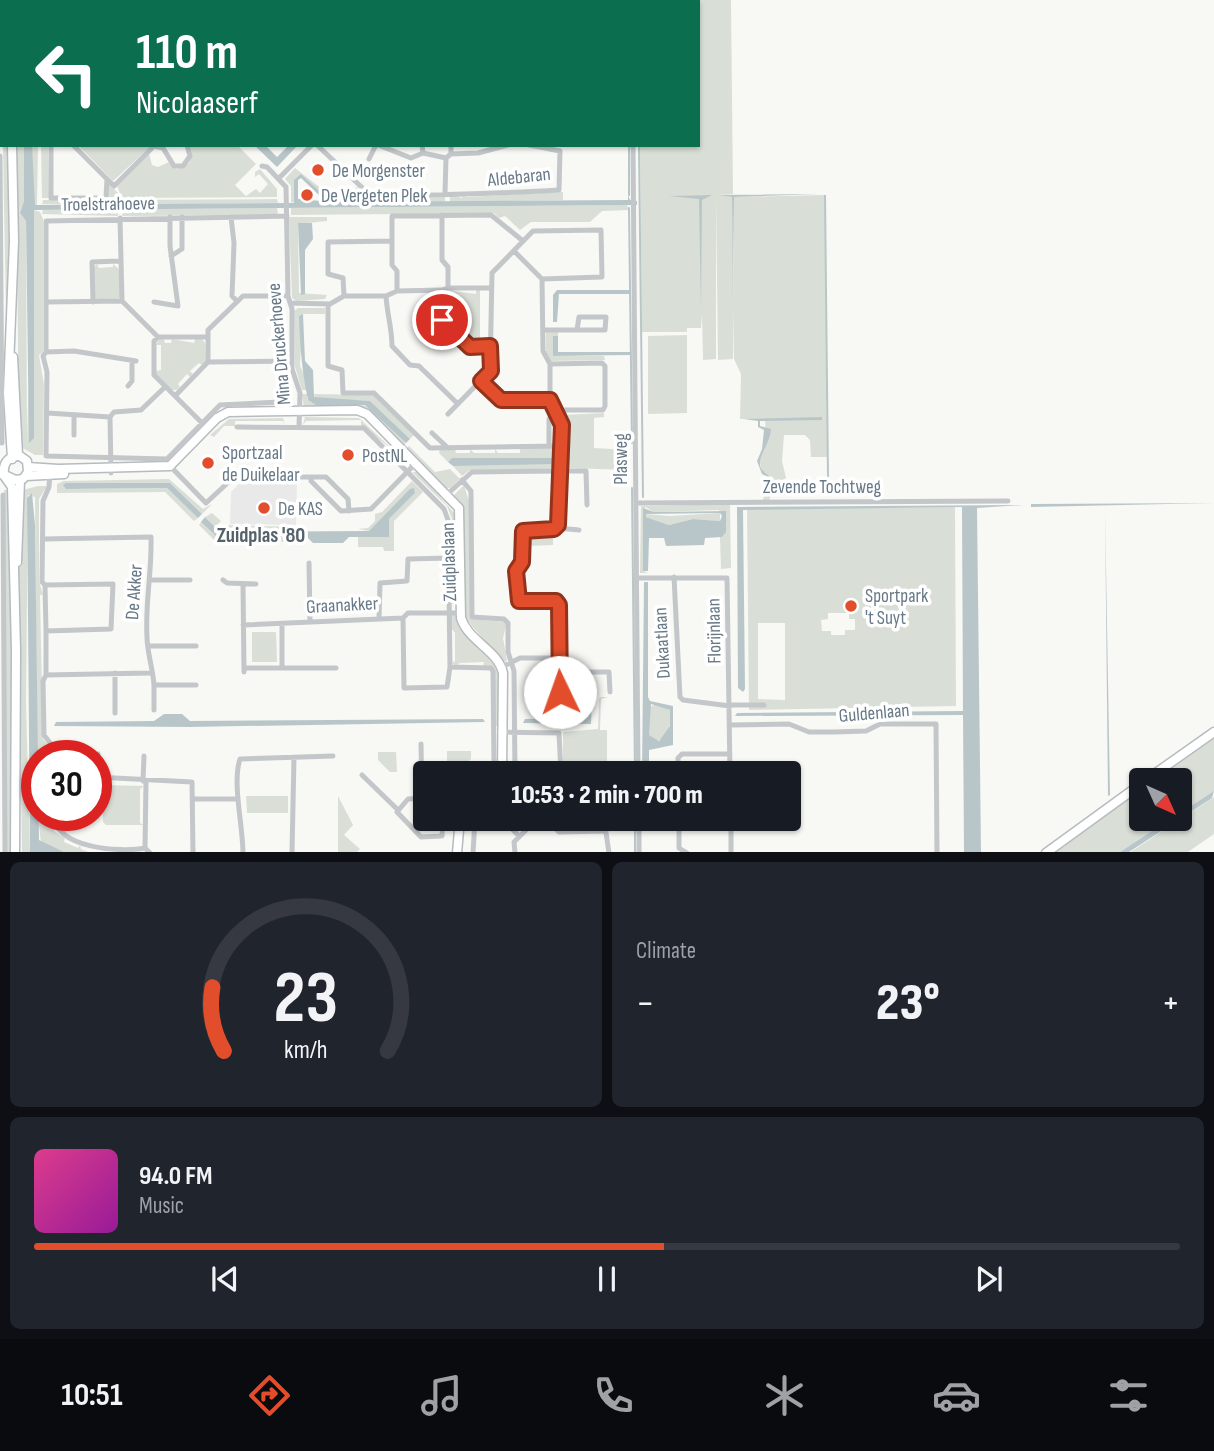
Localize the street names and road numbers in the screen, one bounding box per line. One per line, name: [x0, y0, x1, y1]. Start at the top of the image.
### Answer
street label: Aldebaran: [486, 163, 552, 192]
street label: Troelstrahoeve: [61, 192, 155, 217]
street label: Mina Druckerhoeve: [263, 282, 296, 406]
street label: Plasweg: [610, 433, 633, 485]
street label: Zevende Tochtweg: [763, 476, 882, 499]
street label: Zuidplaslaan: [437, 522, 462, 602]
street label: De Akker: [121, 563, 148, 621]
street label: Graanakker: [305, 592, 379, 619]
street label: Florijnlaan: [702, 598, 727, 664]
street label: Dukaatlaan: [649, 607, 676, 679]
street label: Guldenlaan: [838, 699, 910, 728]

